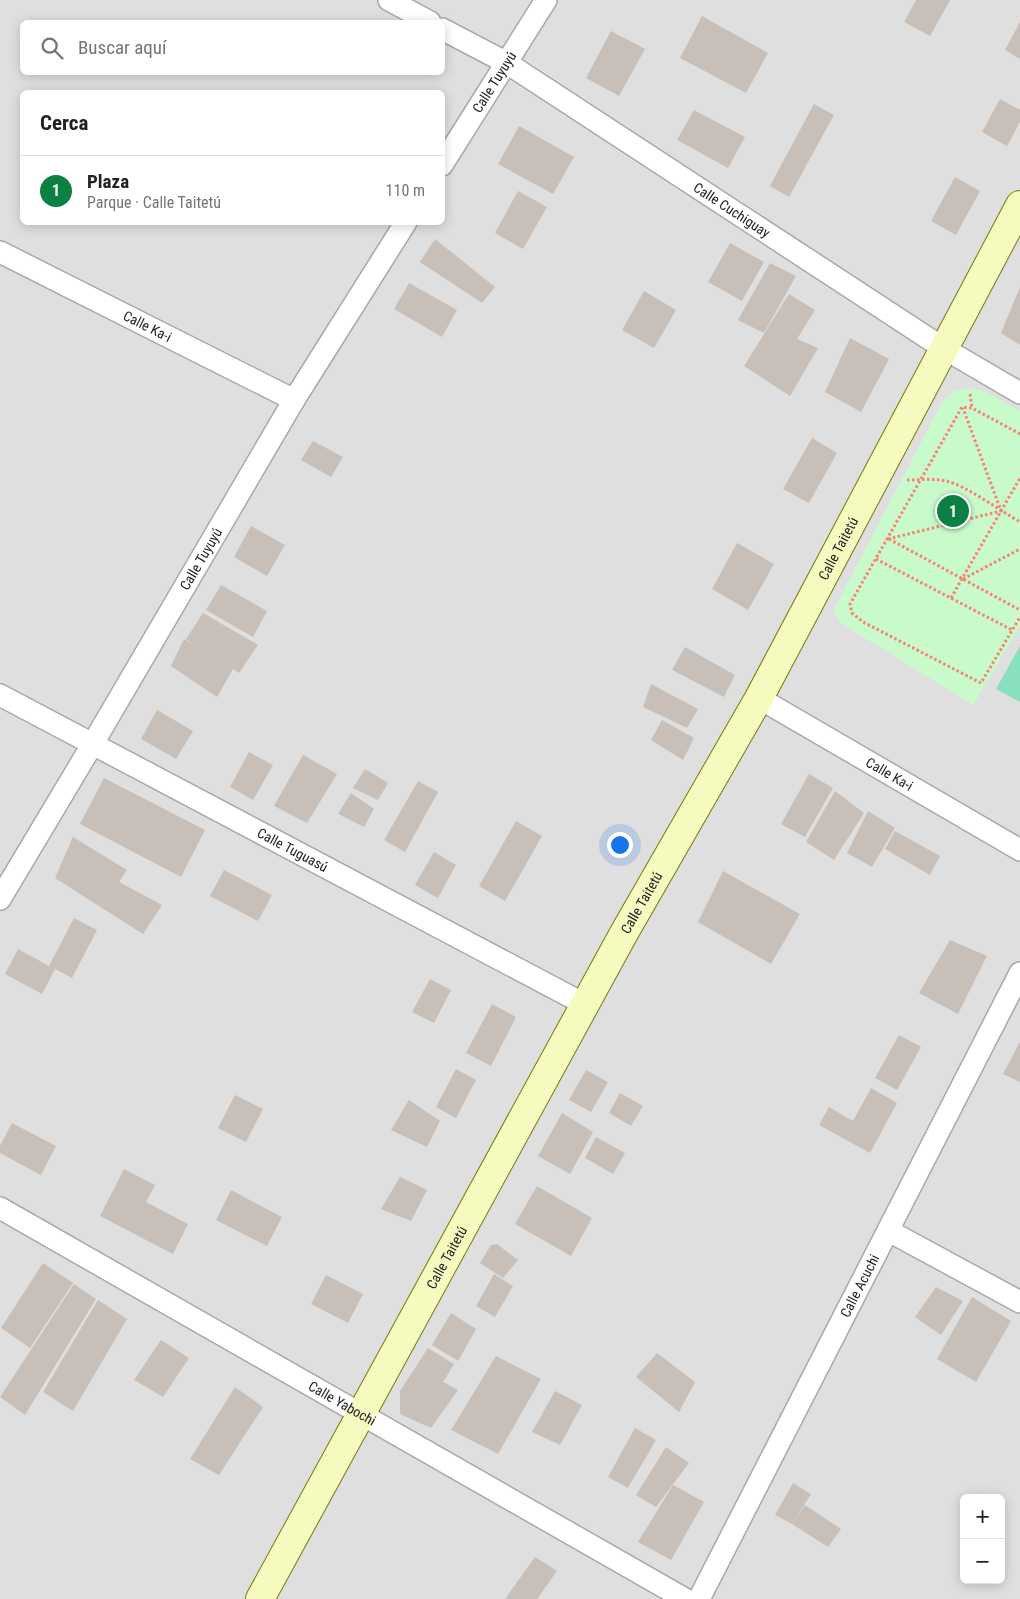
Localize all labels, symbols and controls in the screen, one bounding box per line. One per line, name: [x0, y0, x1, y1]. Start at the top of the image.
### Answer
search box: [20, 20, 445, 75]
icon: search: [38, 34, 66, 62]
text: Buscar aquí: [78, 36, 167, 59]
street label: Calle Tuyuyú: [469, 49, 519, 116]
text: Cerca: [40, 111, 88, 135]
text: Plaza: [87, 170, 129, 193]
street label: Calle Cuchiguay: [691, 179, 773, 241]
text: 1: [52, 181, 60, 200]
text: 110 m: [386, 181, 425, 200]
text: Parque · Calle Taitetú: [87, 193, 221, 212]
street label: Calle Ka-i: [121, 307, 174, 345]
pin: 1: [937, 492, 969, 530]
street label: Calle Taitetú: [815, 515, 861, 583]
street label: Calle Tuyuyú: [177, 525, 225, 593]
street label: Calle Ka-i: [863, 754, 916, 794]
street label: Calle Tuguasú: [255, 825, 331, 875]
your location: [607, 832, 633, 858]
street label: Calle Taitetú: [617, 869, 665, 936]
street label: Calle Taitetú: [423, 1224, 470, 1292]
street label: Calle Acuchi: [837, 1252, 882, 1320]
street label: Calle Yabochi: [306, 1378, 379, 1429]
map controls: [960, 1494, 1005, 1584]
button: +: [960, 1494, 1005, 1539]
button: −: [960, 1539, 1005, 1584]

